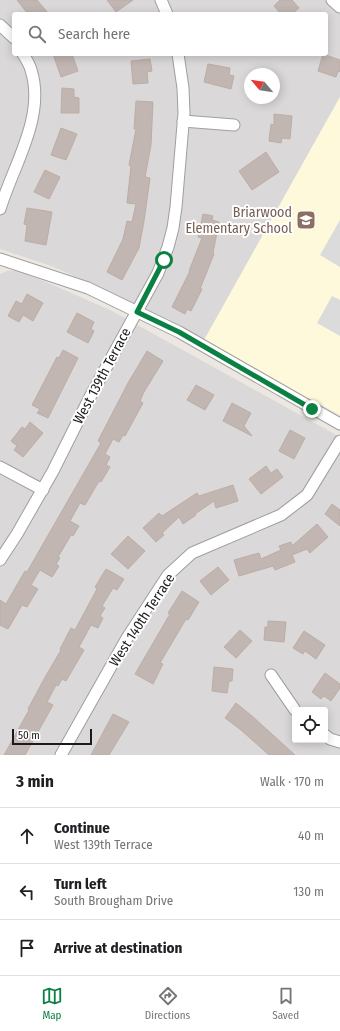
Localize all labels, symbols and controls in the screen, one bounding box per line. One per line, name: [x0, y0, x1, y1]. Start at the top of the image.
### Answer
search box: [12, 12, 328, 56]
icon: search: [26, 23, 48, 45]
text: Search here: [58, 25, 130, 43]
north arrow: [244, 68, 280, 104]
place label: Briarwood Elementary School: [185, 204, 292, 237]
school or university icon: Briarwood Elementary School: [295, 209, 317, 231]
route start: [155, 251, 173, 269]
street label: West 139th Terrace: [70, 325, 134, 427]
route end: [303, 400, 321, 418]
street label: West 140th Terrace: [106, 570, 178, 670]
map controls: [292, 707, 328, 743]
button: locate: [292, 707, 328, 743]
scale bar: [12, 727, 92, 746]
text: 50 m: [18, 729, 40, 742]
text: 3 min: [16, 771, 54, 792]
text: Walk · 170 m: [260, 774, 324, 789]
text: Continue: [54, 819, 110, 837]
icon: ahead: [16, 825, 38, 847]
text: 40 m: [298, 828, 324, 843]
text: West 139th Terrace: [54, 837, 153, 852]
text: Turn left: [54, 875, 107, 893]
icon: left: [16, 881, 38, 903]
text: 130 m: [293, 884, 324, 899]
text: South Brougham Drive: [54, 893, 173, 908]
icon: arrive: [16, 937, 38, 959]
text: Arrive at destination: [54, 939, 182, 957]
tab: Map: [41, 985, 63, 1022]
tab: Directions: [145, 985, 190, 1022]
tab: Saved: [272, 985, 299, 1022]

